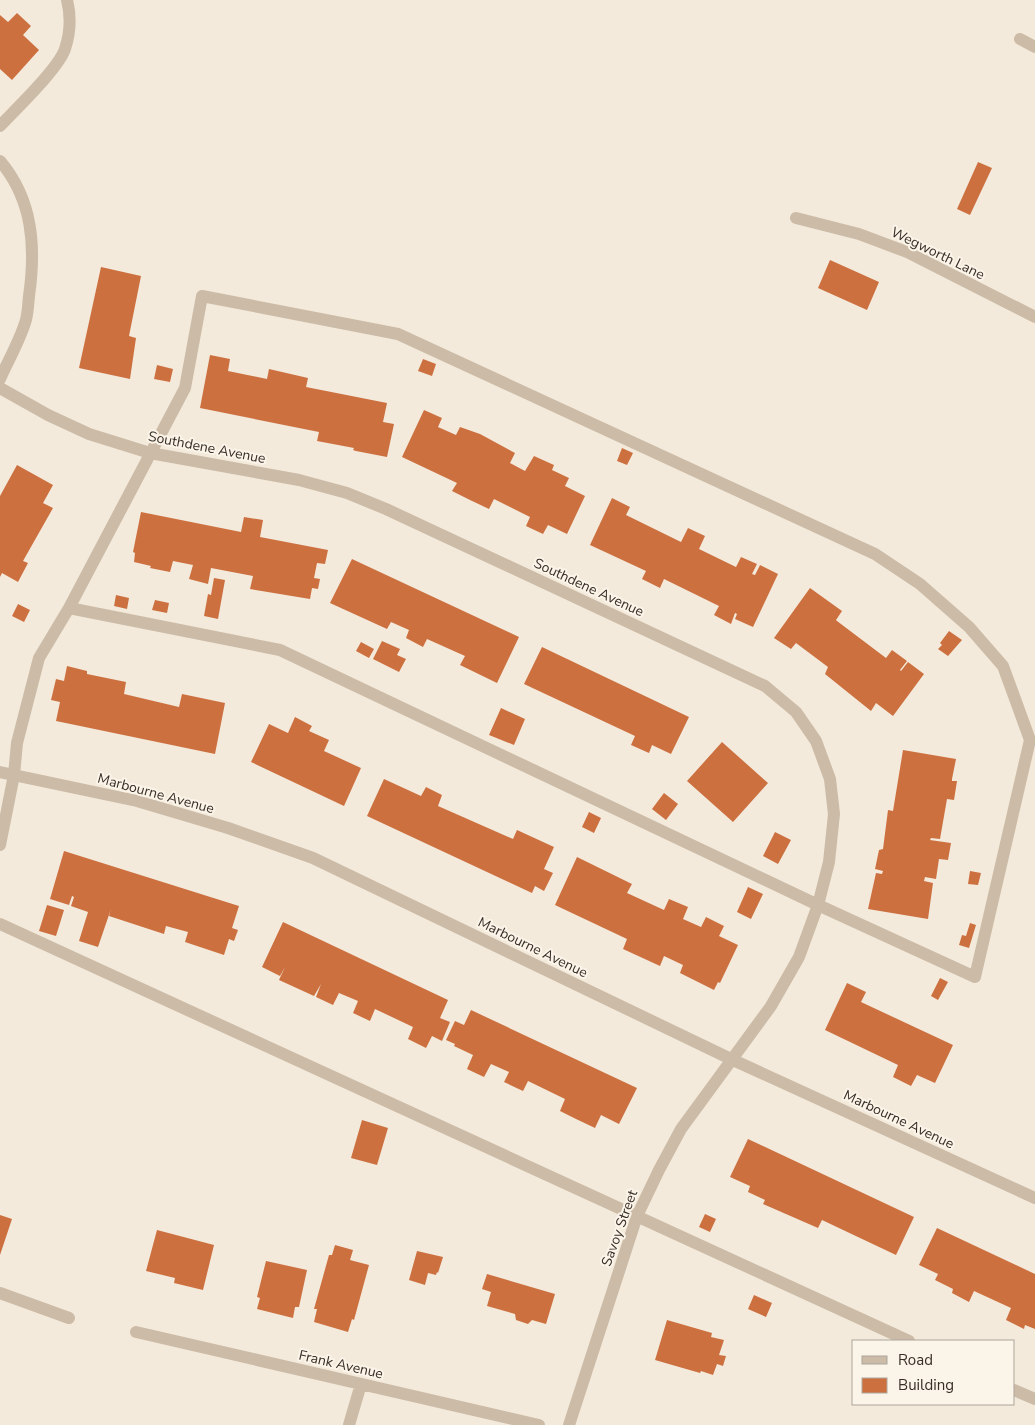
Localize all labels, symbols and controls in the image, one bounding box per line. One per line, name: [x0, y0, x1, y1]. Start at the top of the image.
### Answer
street label: Wegworth Lane: [888, 223, 988, 284]
street label: Southdene Avenue: [147, 427, 267, 468]
street label: Southdene Avenue: [531, 554, 647, 621]
street label: Marbourne Avenue: [96, 769, 216, 818]
street label: Marbourne Avenue: [475, 913, 591, 982]
street label: Marbourne Avenue: [840, 1086, 957, 1153]
street label: Savoy Street: [597, 1187, 642, 1269]
legend: [852, 1340, 1015, 1405]
street label: Frank Avenue: [297, 1346, 385, 1383]
text: Road: [898, 1350, 933, 1370]
text: Building: [898, 1375, 954, 1395]

